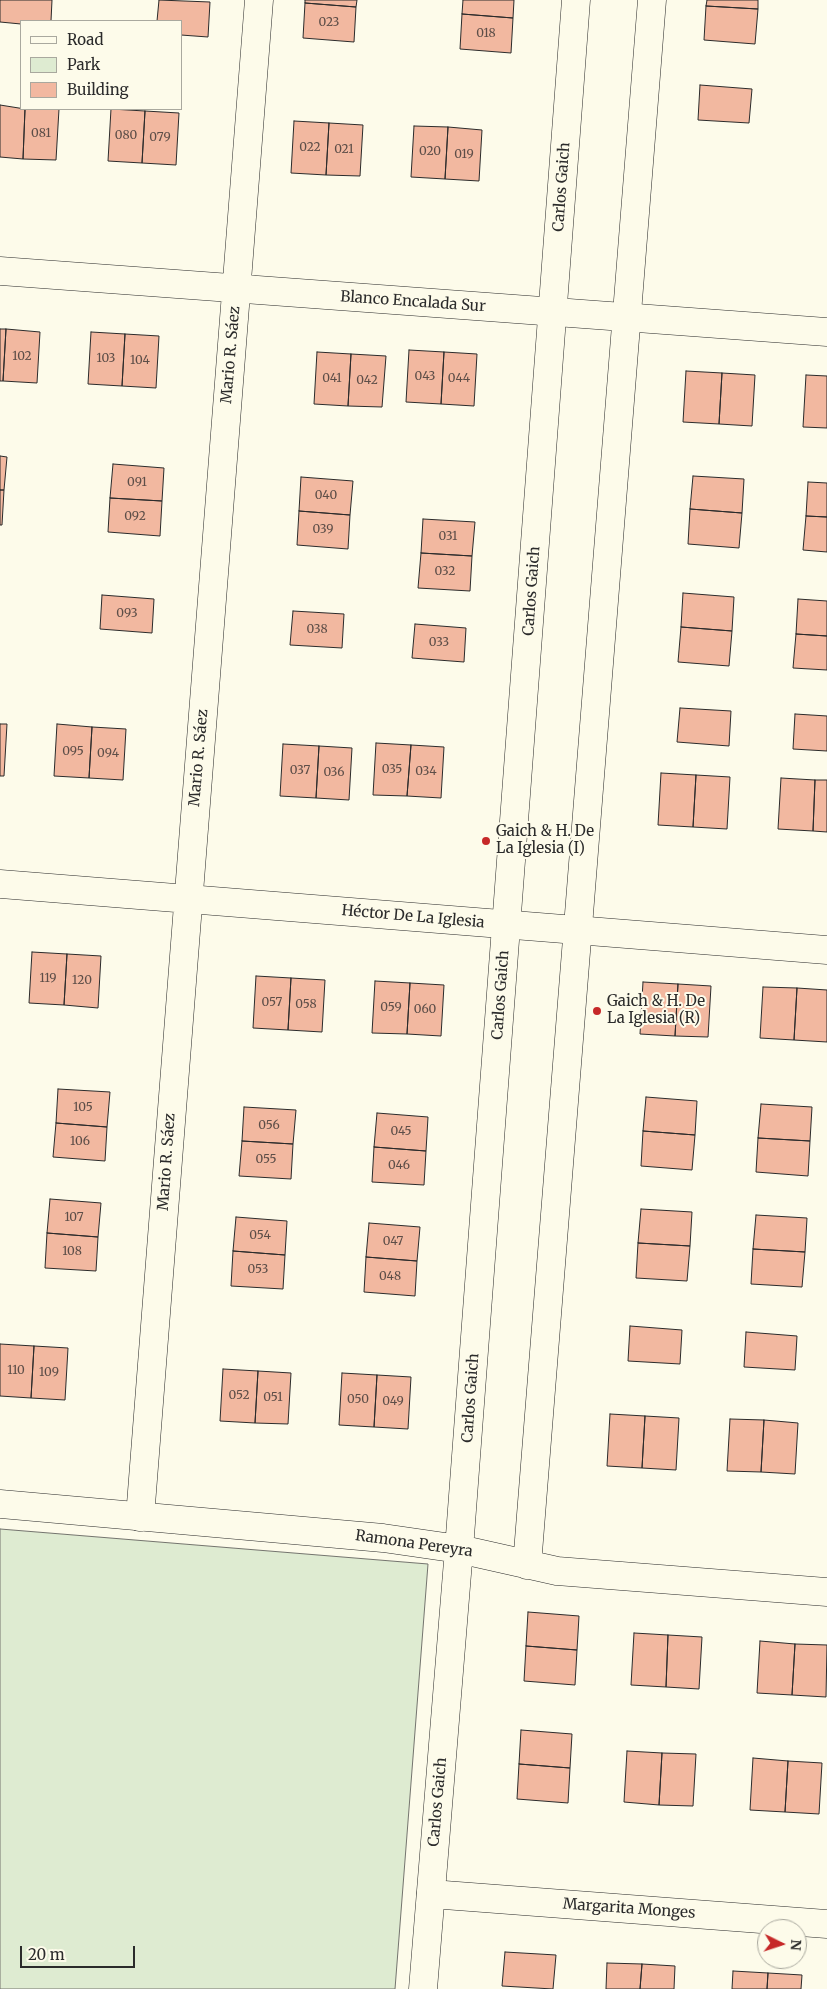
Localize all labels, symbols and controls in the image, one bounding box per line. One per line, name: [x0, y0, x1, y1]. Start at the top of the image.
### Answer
house number: 023: [319, 16, 339, 30]
legend: [20, 20, 182, 110]
house number: 018: [476, 27, 496, 41]
text: Road: [67, 30, 103, 49]
text: Park: [67, 55, 100, 74]
text: Building: [67, 80, 129, 99]
house number: 081: [31, 127, 51, 141]
house number: 080: [115, 129, 137, 143]
house number: 079: [149, 131, 171, 145]
house number: 022: [299, 141, 321, 155]
street label: Carlos Gaich: [550, 142, 574, 232]
house number: 021: [334, 143, 354, 157]
house number: 020: [419, 145, 441, 159]
house number: 019: [454, 148, 474, 162]
street label: Blanco Encalada Sur: [340, 288, 486, 316]
street label: Mario R. Sáez: [218, 306, 244, 404]
house number: 102: [12, 350, 32, 364]
house number: 103: [97, 352, 115, 366]
house number: 104: [130, 354, 150, 368]
house number: 043: [415, 370, 435, 384]
house number: 041: [322, 372, 342, 386]
house number: 044: [448, 372, 470, 386]
house number: 042: [356, 374, 378, 388]
house number: 091: [127, 476, 147, 490]
house number: 040: [315, 489, 337, 503]
house number: 092: [124, 510, 146, 524]
house number: 039: [313, 523, 333, 537]
house number: 031: [439, 530, 457, 544]
street label: Carlos Gaich: [520, 546, 544, 636]
house number: 032: [435, 565, 455, 579]
house number: 093: [116, 607, 138, 621]
house number: 038: [306, 623, 328, 637]
house number: 033: [429, 636, 449, 650]
street label: Mario R. Sáez: [186, 709, 212, 807]
house number: 095: [62, 745, 84, 759]
house number: 094: [97, 747, 119, 761]
house number: 035: [382, 763, 402, 777]
house number: 037: [290, 764, 310, 778]
house number: 034: [415, 765, 437, 779]
house number: 036: [323, 766, 345, 780]
place label: Gaich & H. De La Iglesia (I): [496, 823, 594, 858]
marker: Gaich & H. De La Iglesia (I): [480, 835, 492, 847]
street label: Héctor De La Iglesia: [341, 902, 485, 932]
street label: Carlos Gaich: [489, 950, 513, 1040]
house number: 119: [39, 972, 57, 986]
house number: 120: [72, 974, 92, 988]
place label: Gaich & H. De La Iglesia (R): [607, 993, 705, 1028]
house number: 057: [262, 996, 282, 1010]
house number: 058: [295, 998, 317, 1012]
house number: 059: [380, 1001, 402, 1015]
house number: 060: [414, 1003, 436, 1017]
marker: Gaich & H. De La Iglesia (R): [591, 1005, 603, 1017]
house number: 105: [73, 1101, 93, 1115]
street label: Mario R. Sáez: [155, 1113, 179, 1211]
house number: 056: [258, 1119, 280, 1133]
house number: 045: [391, 1125, 411, 1139]
house number: 106: [70, 1135, 90, 1149]
house number: 055: [256, 1153, 276, 1167]
house number: 046: [388, 1159, 410, 1173]
house number: 107: [64, 1211, 84, 1225]
house number: 054: [249, 1229, 271, 1243]
house number: 047: [383, 1235, 403, 1249]
house number: 108: [62, 1245, 82, 1259]
house number: 053: [248, 1263, 268, 1277]
house number: 048: [379, 1270, 401, 1284]
street label: Carlos Gaich: [459, 1353, 483, 1443]
house number: 110: [7, 1364, 25, 1378]
house number: 109: [39, 1366, 59, 1380]
house number: 052: [228, 1389, 250, 1403]
house number: 051: [263, 1391, 283, 1405]
house number: 050: [347, 1393, 369, 1407]
house number: 049: [382, 1395, 404, 1409]
street label: Ramona Pereyra: [354, 1527, 474, 1561]
street label: Carlos Gaich: [425, 1757, 451, 1847]
street label: Margarita Monges: [562, 1895, 696, 1923]
north arrow: [757, 1919, 807, 1969]
scale bar: [22, 1936, 138, 1968]
text: N: [787, 1939, 805, 1951]
text: 20 m: [28, 1945, 65, 1964]

